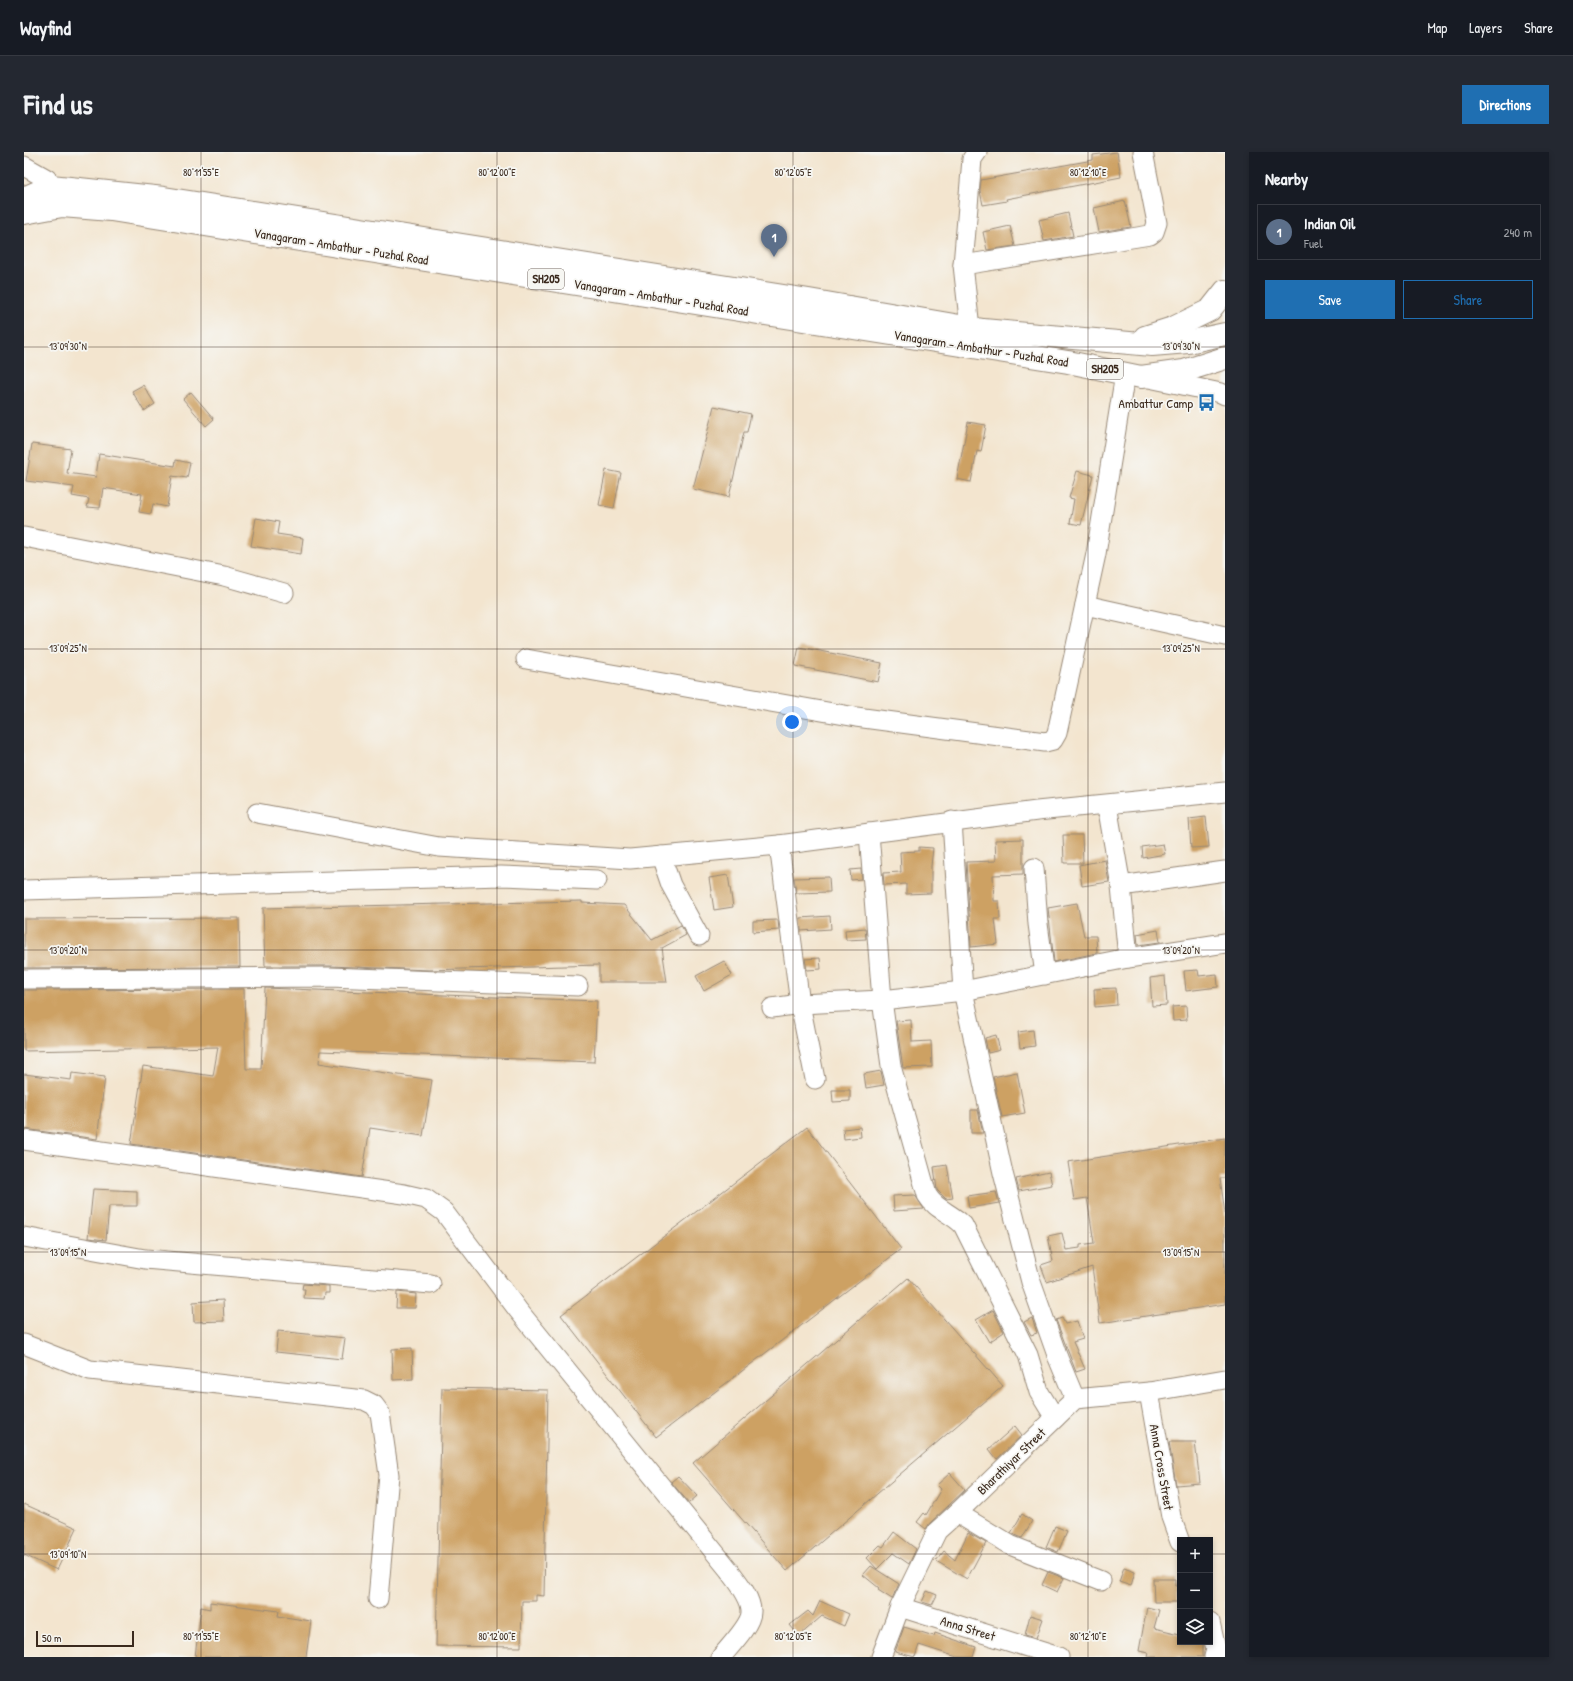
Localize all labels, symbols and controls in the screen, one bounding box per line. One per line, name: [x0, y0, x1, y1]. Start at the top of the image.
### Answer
text: Wayfind: [20, 15, 71, 41]
text: Map: [1427, 18, 1447, 37]
text: Layers: [1469, 18, 1502, 37]
text: Share: [1524, 18, 1553, 37]
text: Find us: [24, 85, 93, 123]
button: Directions: [1462, 85, 1549, 124]
text: 80°11'55"E: [183, 166, 220, 179]
text: 80°12'00"E: [478, 166, 516, 179]
text: 80°12'05"E: [774, 166, 812, 179]
text: 80°12'10"E: [1070, 166, 1107, 179]
text: Nearby: [1265, 167, 1308, 190]
text: Indian Oil: [1304, 213, 1355, 234]
street label: Vanagaram - Ambathur - Puzhal Road: [252, 223, 430, 269]
text: 1: [1277, 223, 1281, 241]
text: 240 m: [1503, 223, 1532, 241]
pin: 1: [761, 224, 787, 257]
text: Fuel: [1304, 234, 1323, 252]
road number: SH205: [528, 269, 564, 289]
street label: Vanagaram - Ambathur - Puzhal Road: [572, 274, 750, 320]
button: Save: [1265, 280, 1395, 319]
button: Share: [1403, 280, 1533, 319]
street label: Vanagaram - Ambathur - Puzhal Road: [892, 325, 1070, 371]
text: 13°09'30"N: [49, 340, 87, 353]
text: 13°09'30"N: [1162, 340, 1200, 353]
road number: SH205: [1087, 359, 1123, 379]
bus stop icon: Ambattur Camp: [1196, 393, 1216, 413]
place label: Ambattur Camp: [1119, 394, 1193, 412]
text: 13°09'25"N: [49, 642, 87, 655]
text: 13°09'25"N: [1162, 642, 1200, 655]
your location: [782, 712, 802, 732]
text: 13°09'20"N: [49, 944, 87, 957]
text: 13°09'20"N: [1162, 944, 1200, 957]
text: 13°09'15"N: [50, 1246, 86, 1259]
text: 13°09'15"N: [1163, 1246, 1199, 1259]
street label: Bharathiyar Street: [973, 1423, 1050, 1498]
street label: Anna Cross Street: [1146, 1423, 1178, 1512]
map controls: [1177, 1537, 1213, 1645]
button: +: [1177, 1537, 1213, 1573]
text: 13°09'10"N: [50, 1548, 86, 1561]
button: −: [1177, 1573, 1213, 1609]
button: layers: [1177, 1609, 1213, 1645]
street label: Anna Street: [938, 1611, 998, 1645]
scale bar: [36, 1629, 134, 1648]
text: 80°11'55"E: [183, 1630, 220, 1643]
text: 80°12'00"E: [478, 1630, 516, 1643]
text: 80°12'05"E: [774, 1630, 812, 1643]
text: 80°12'10"E: [1070, 1630, 1107, 1643]
text: 50 m: [42, 1631, 62, 1645]

